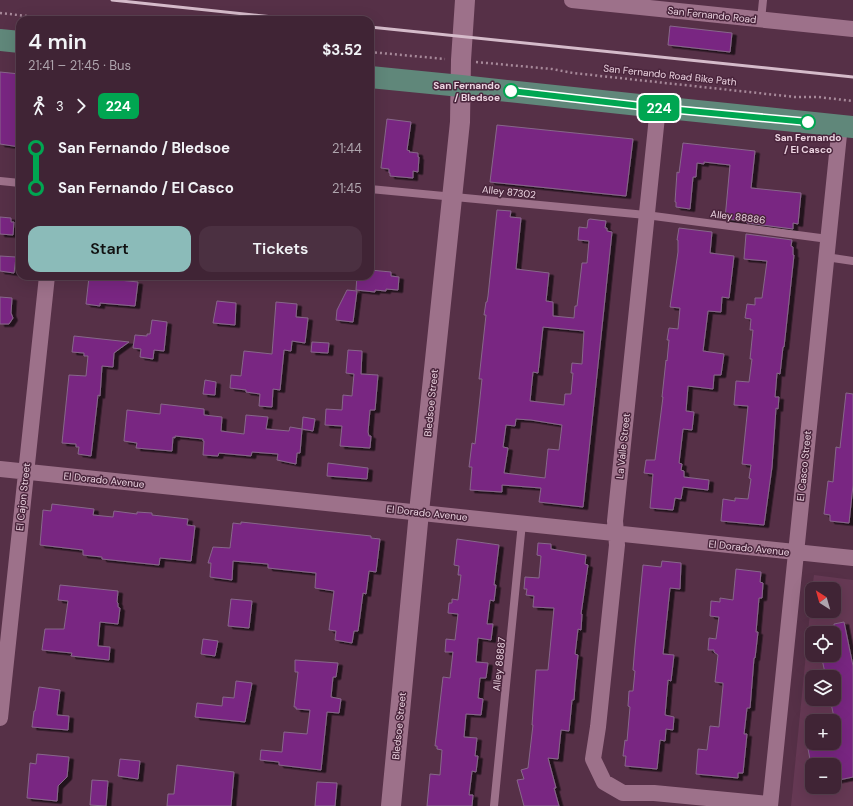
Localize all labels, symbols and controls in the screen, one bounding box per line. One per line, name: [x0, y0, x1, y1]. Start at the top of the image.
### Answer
street label: San Fernando Road: [667, 4, 757, 26]
text: 4 min: [28, 27, 87, 56]
text: $3.52: [322, 40, 362, 60]
text: 21:41 – 21:45 · Bus: [28, 57, 131, 74]
street label: San Fernando Road Bike Path: [603, 62, 737, 88]
place label: San Fernando / Bledsoe: [433, 79, 500, 104]
marker: San Fernando / Bledsoe: [503, 83, 519, 99]
icon: walk: [28, 95, 50, 117]
icon: forward: [70, 95, 92, 117]
line badge: 224: [636, 95, 682, 121]
text: 224: [106, 97, 131, 115]
text: 3: [56, 98, 64, 115]
text: 224: [646, 99, 672, 117]
marker: San Fernando / El Casco: [800, 114, 816, 130]
place label: San Fernando / El Casco: [775, 131, 841, 156]
text: San Fernando / Bledsoe: [58, 138, 230, 158]
text: 21:44: [332, 140, 362, 157]
text: San Fernando / El Casco: [58, 178, 234, 198]
text: 21:45: [332, 180, 362, 197]
street label: Alley 87302: [481, 183, 537, 201]
street label: Alley 88886: [710, 207, 766, 227]
button: Start: [28, 226, 191, 272]
button: Tickets: [199, 226, 362, 272]
street label: Bledsoe Street: [421, 369, 441, 437]
street label: La Valle Street: [613, 412, 633, 480]
street label: El Casco Street: [794, 430, 814, 502]
street label: El Cajon Street: [13, 462, 33, 532]
street label: El Dorado Avenue: [63, 469, 145, 491]
street label: El Dorado Avenue: [386, 502, 468, 524]
street label: El Dorado Avenue: [708, 537, 790, 559]
north arrow: [805, 582, 841, 618]
map controls: [805, 582, 841, 794]
button: locate: [805, 626, 841, 662]
street label: Alley 88887: [490, 636, 508, 692]
button: layers: [805, 670, 841, 706]
street label: Bledsoe Street: [389, 692, 409, 760]
button: +: [805, 714, 841, 750]
button: −: [805, 758, 841, 794]

